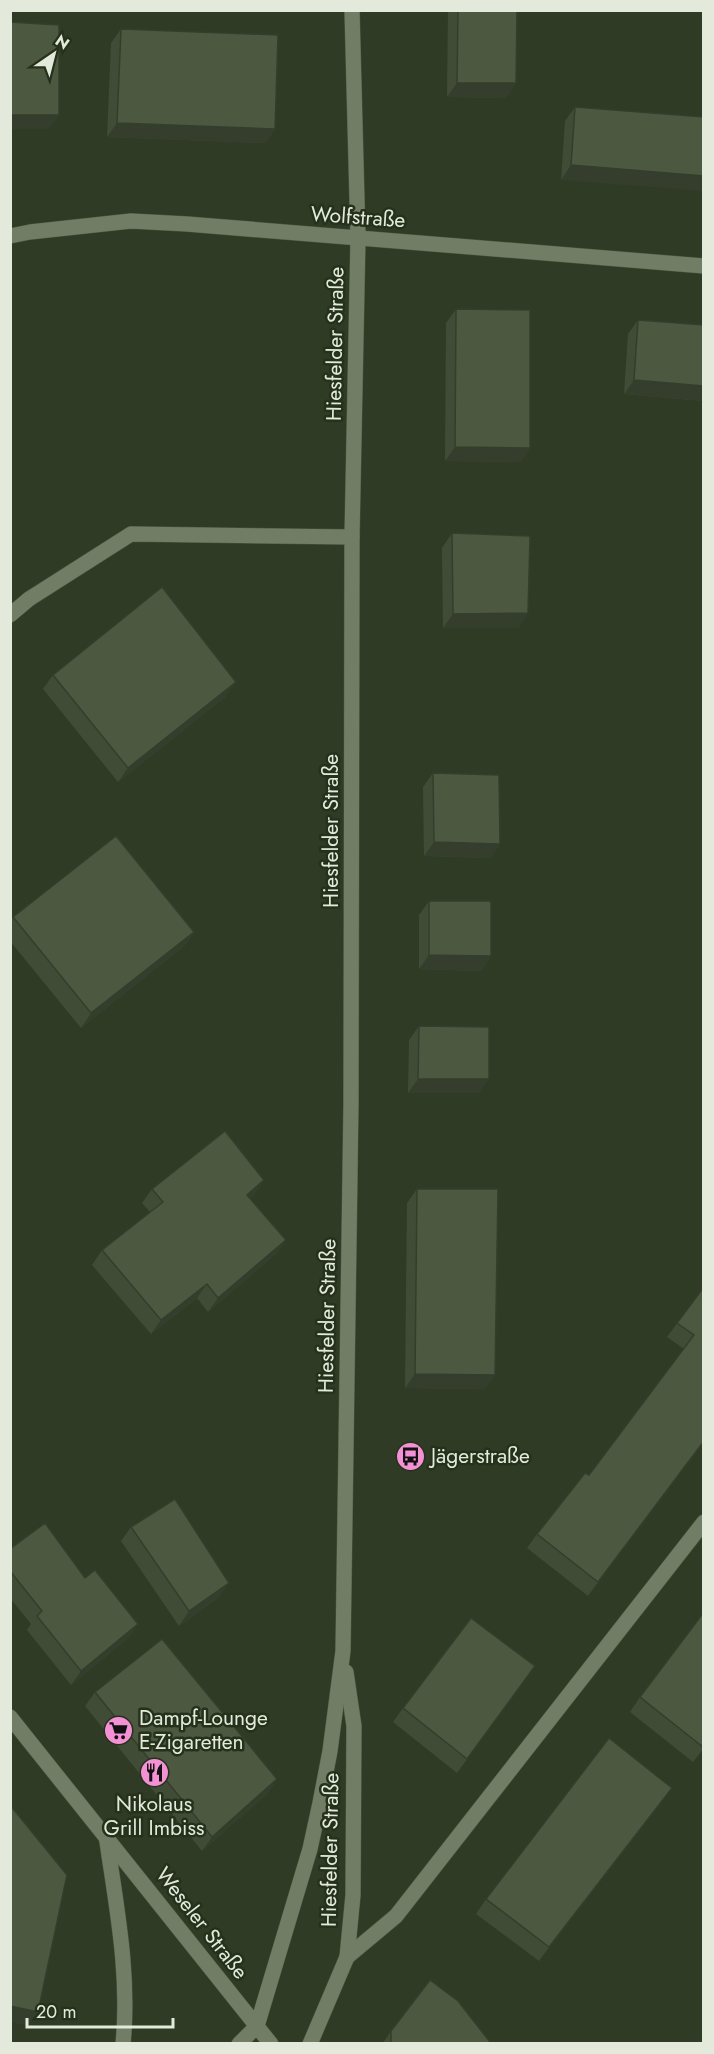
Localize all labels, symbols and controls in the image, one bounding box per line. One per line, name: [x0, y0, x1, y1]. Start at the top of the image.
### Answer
north arrow: [24, 24, 84, 84]
text: N: [51, 29, 74, 55]
street label: Wolfstraße: [310, 199, 407, 235]
street label: Hiesfelder Straße: [319, 266, 351, 421]
street label: Hiesfelder Straße: [316, 754, 346, 908]
street label: Hiesfelder Straße: [311, 1238, 343, 1393]
bus stop icon: Jägerstraße: [394, 1440, 426, 1472]
place label: Jägerstraße: [428, 1441, 530, 1471]
place label: Dampf-Lounge E-Zigaretten: [139, 1703, 268, 1757]
supermarket icon: Dampf-Lounge E-Zigaretten: [102, 1714, 134, 1746]
restaurant icon: Nikolaus Grill Imbiss: [138, 1757, 170, 1789]
street label: Hiesfelder Straße: [314, 1772, 346, 1927]
place label: Nikolaus Grill Imbiss: [104, 1789, 204, 1843]
street label: Weseler Straße: [149, 1861, 255, 1986]
scale bar: [27, 1991, 172, 2029]
text: 20 m: [36, 1999, 76, 2025]

